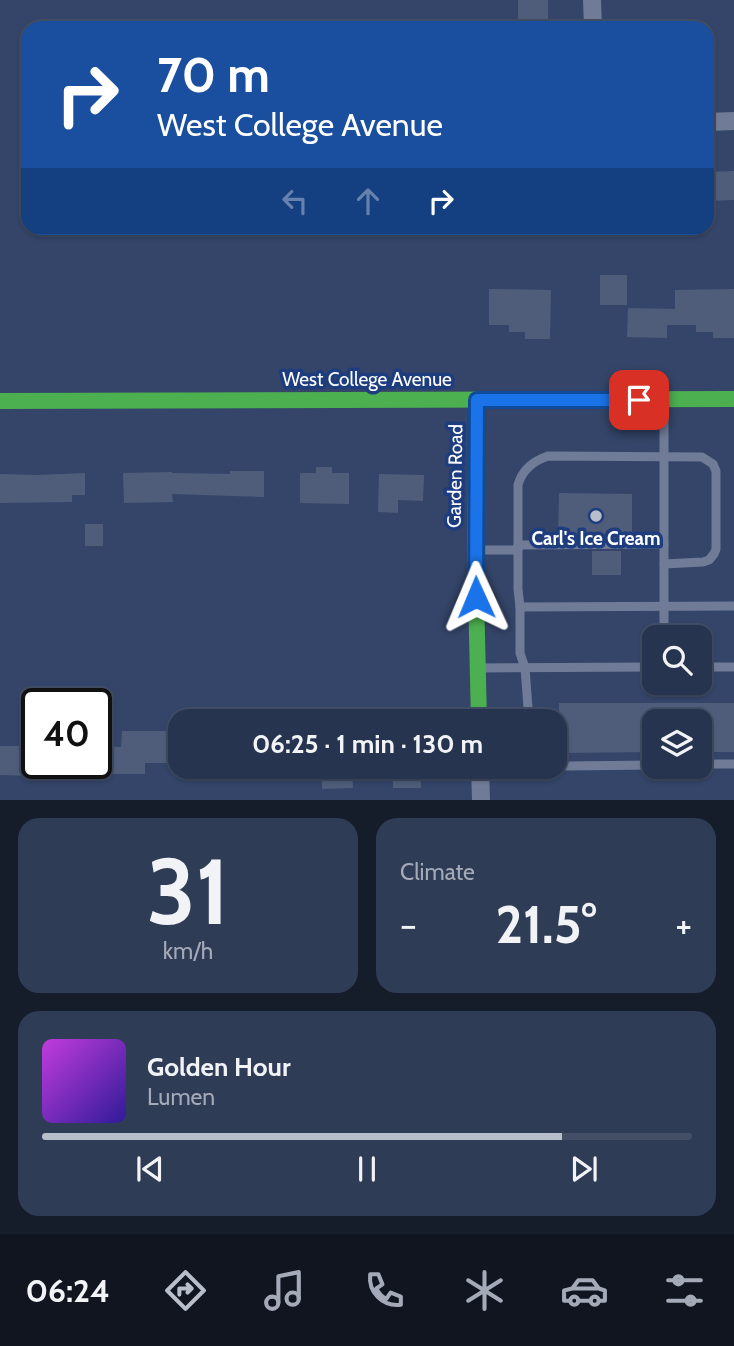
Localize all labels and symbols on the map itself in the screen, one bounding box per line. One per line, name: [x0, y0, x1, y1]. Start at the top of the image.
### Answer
street label: West College Avenue: [282, 368, 452, 391]
pin: [609, 370, 669, 430]
street label: Garden Road: [443, 424, 467, 528]
marker: Carl's Ice Cream: [588, 508, 604, 524]
place label: Carl's Ice Cream: [532, 527, 660, 550]
position arrow: [439, 560, 513, 634]
speed limit sign: 40: [21, 688, 112, 779]

